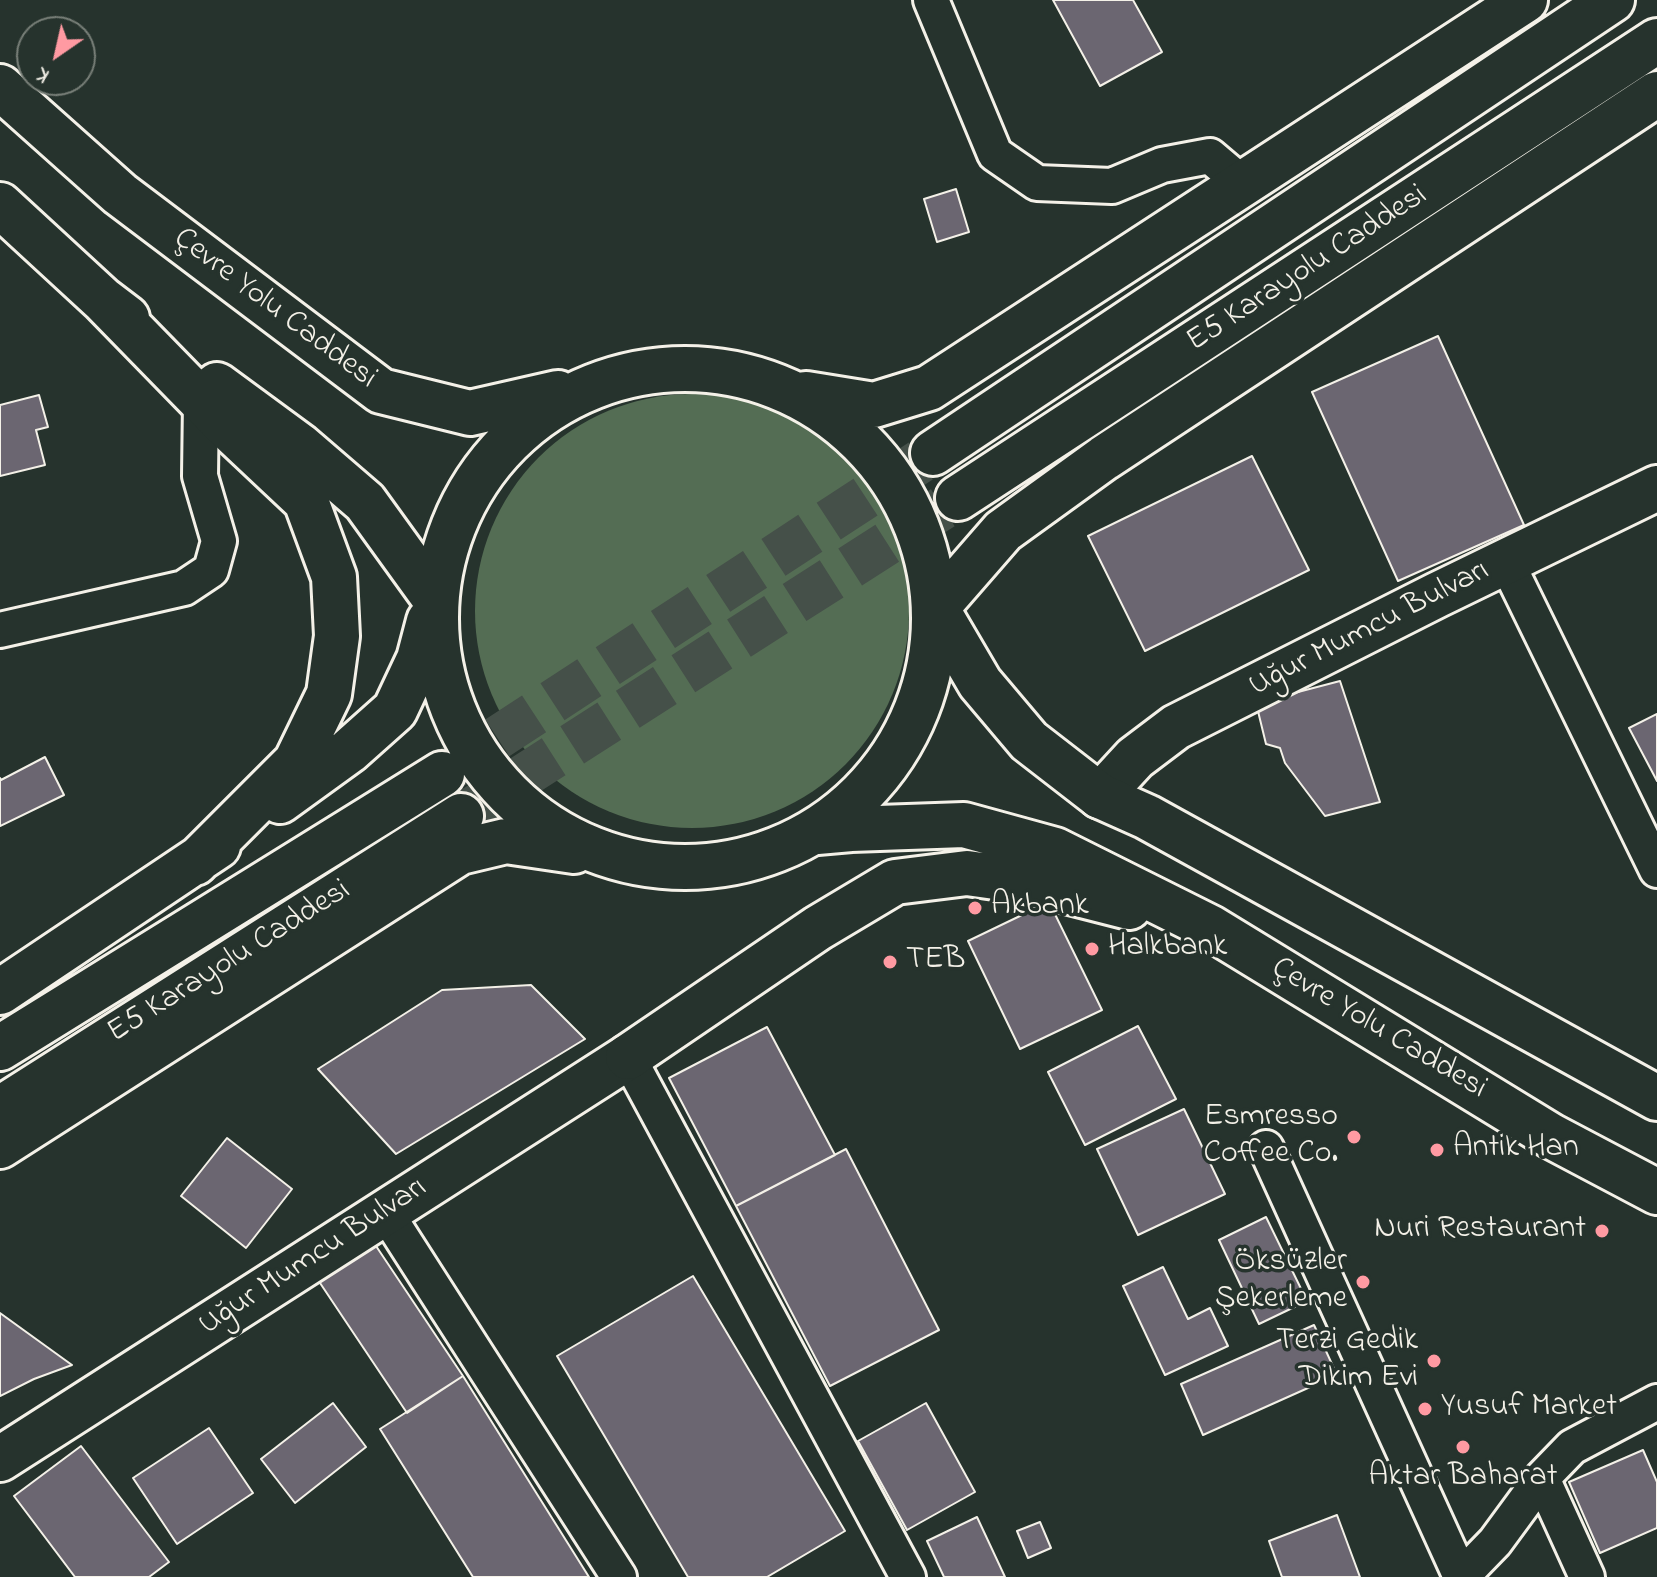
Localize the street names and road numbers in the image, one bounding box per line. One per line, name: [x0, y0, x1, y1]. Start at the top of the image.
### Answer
street label: E5 Karayolu Caddesi: [1181, 178, 1435, 362]
street label: Çevre Yolu Caddesi: [165, 221, 383, 399]
street label: Uğur Mumcu Bulvarı: [1244, 553, 1496, 707]
street label: E5 Karayolu Caddesi: [102, 873, 358, 1053]
street label: Çevre Yolu Caddesi: [1263, 951, 1493, 1109]
street label: Uğur Mumcu Bulvarı: [193, 1170, 435, 1346]

